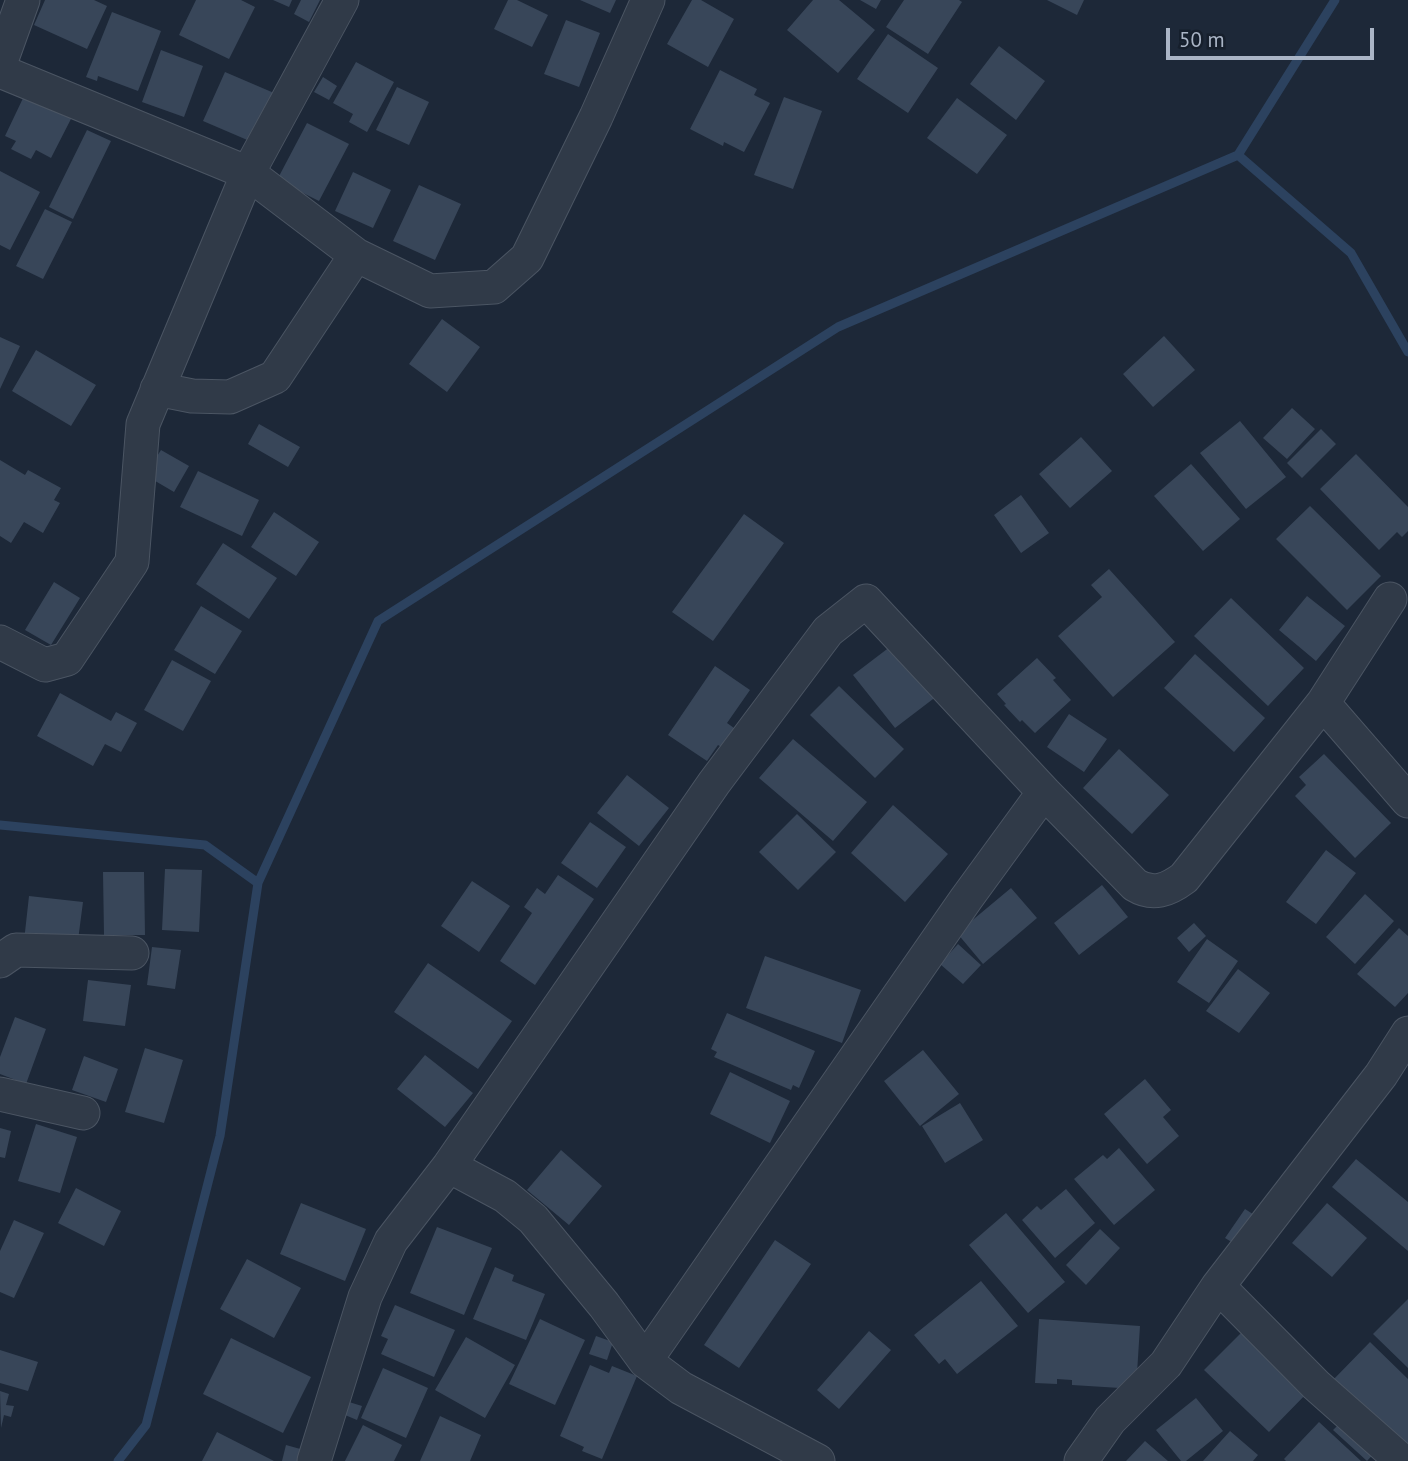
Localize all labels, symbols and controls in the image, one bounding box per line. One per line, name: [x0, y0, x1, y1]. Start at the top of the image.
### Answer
scale bar: [1170, 14, 1378, 58]
text: 50 m: [1179, 26, 1225, 53]

